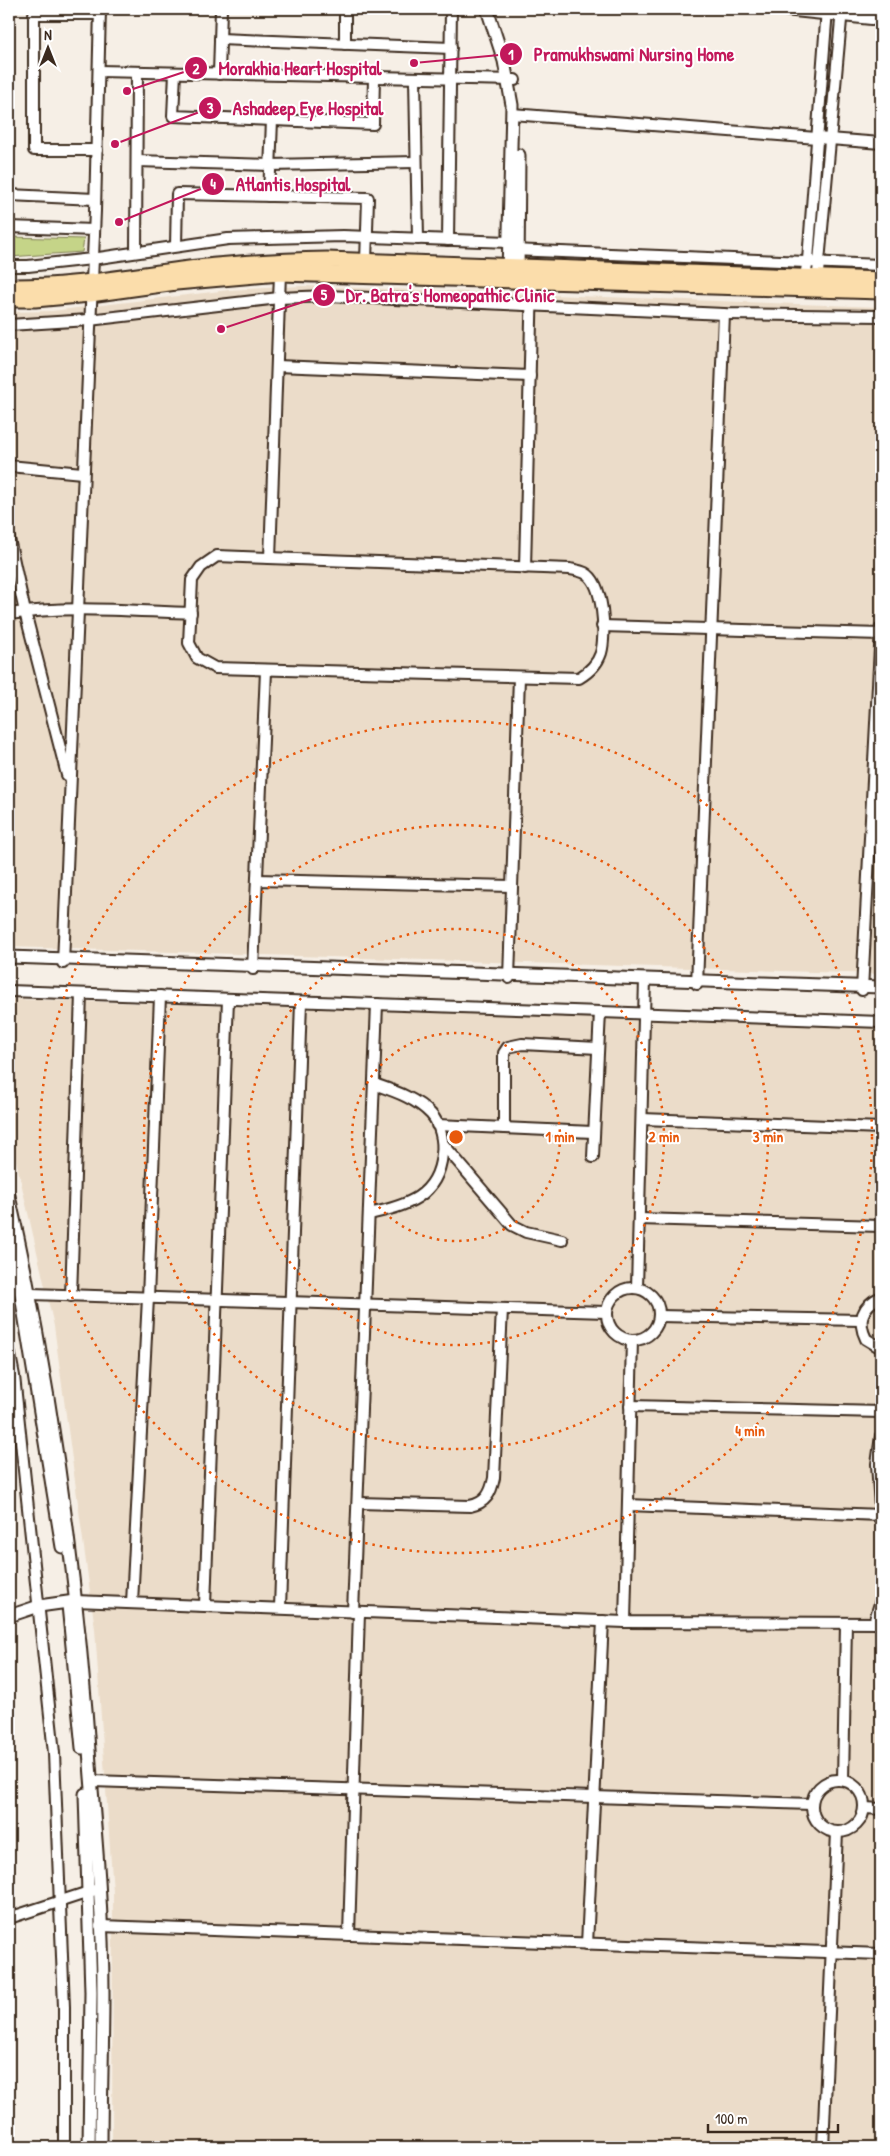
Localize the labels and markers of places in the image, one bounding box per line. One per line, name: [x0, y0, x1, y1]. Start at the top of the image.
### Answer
callout: Pramukhswami Nursing Home: [499, 37, 744, 71]
callout: Morakhia Heart Hospital: [183, 51, 391, 85]
callout: Ashadeep Eye Hospital: [197, 91, 393, 125]
callout: Atlantis Hospital: [201, 167, 360, 201]
callout: Dr. Batra's Homeopathic Clinic: [311, 278, 565, 312]
centre of rings: [447, 1128, 465, 1146]

